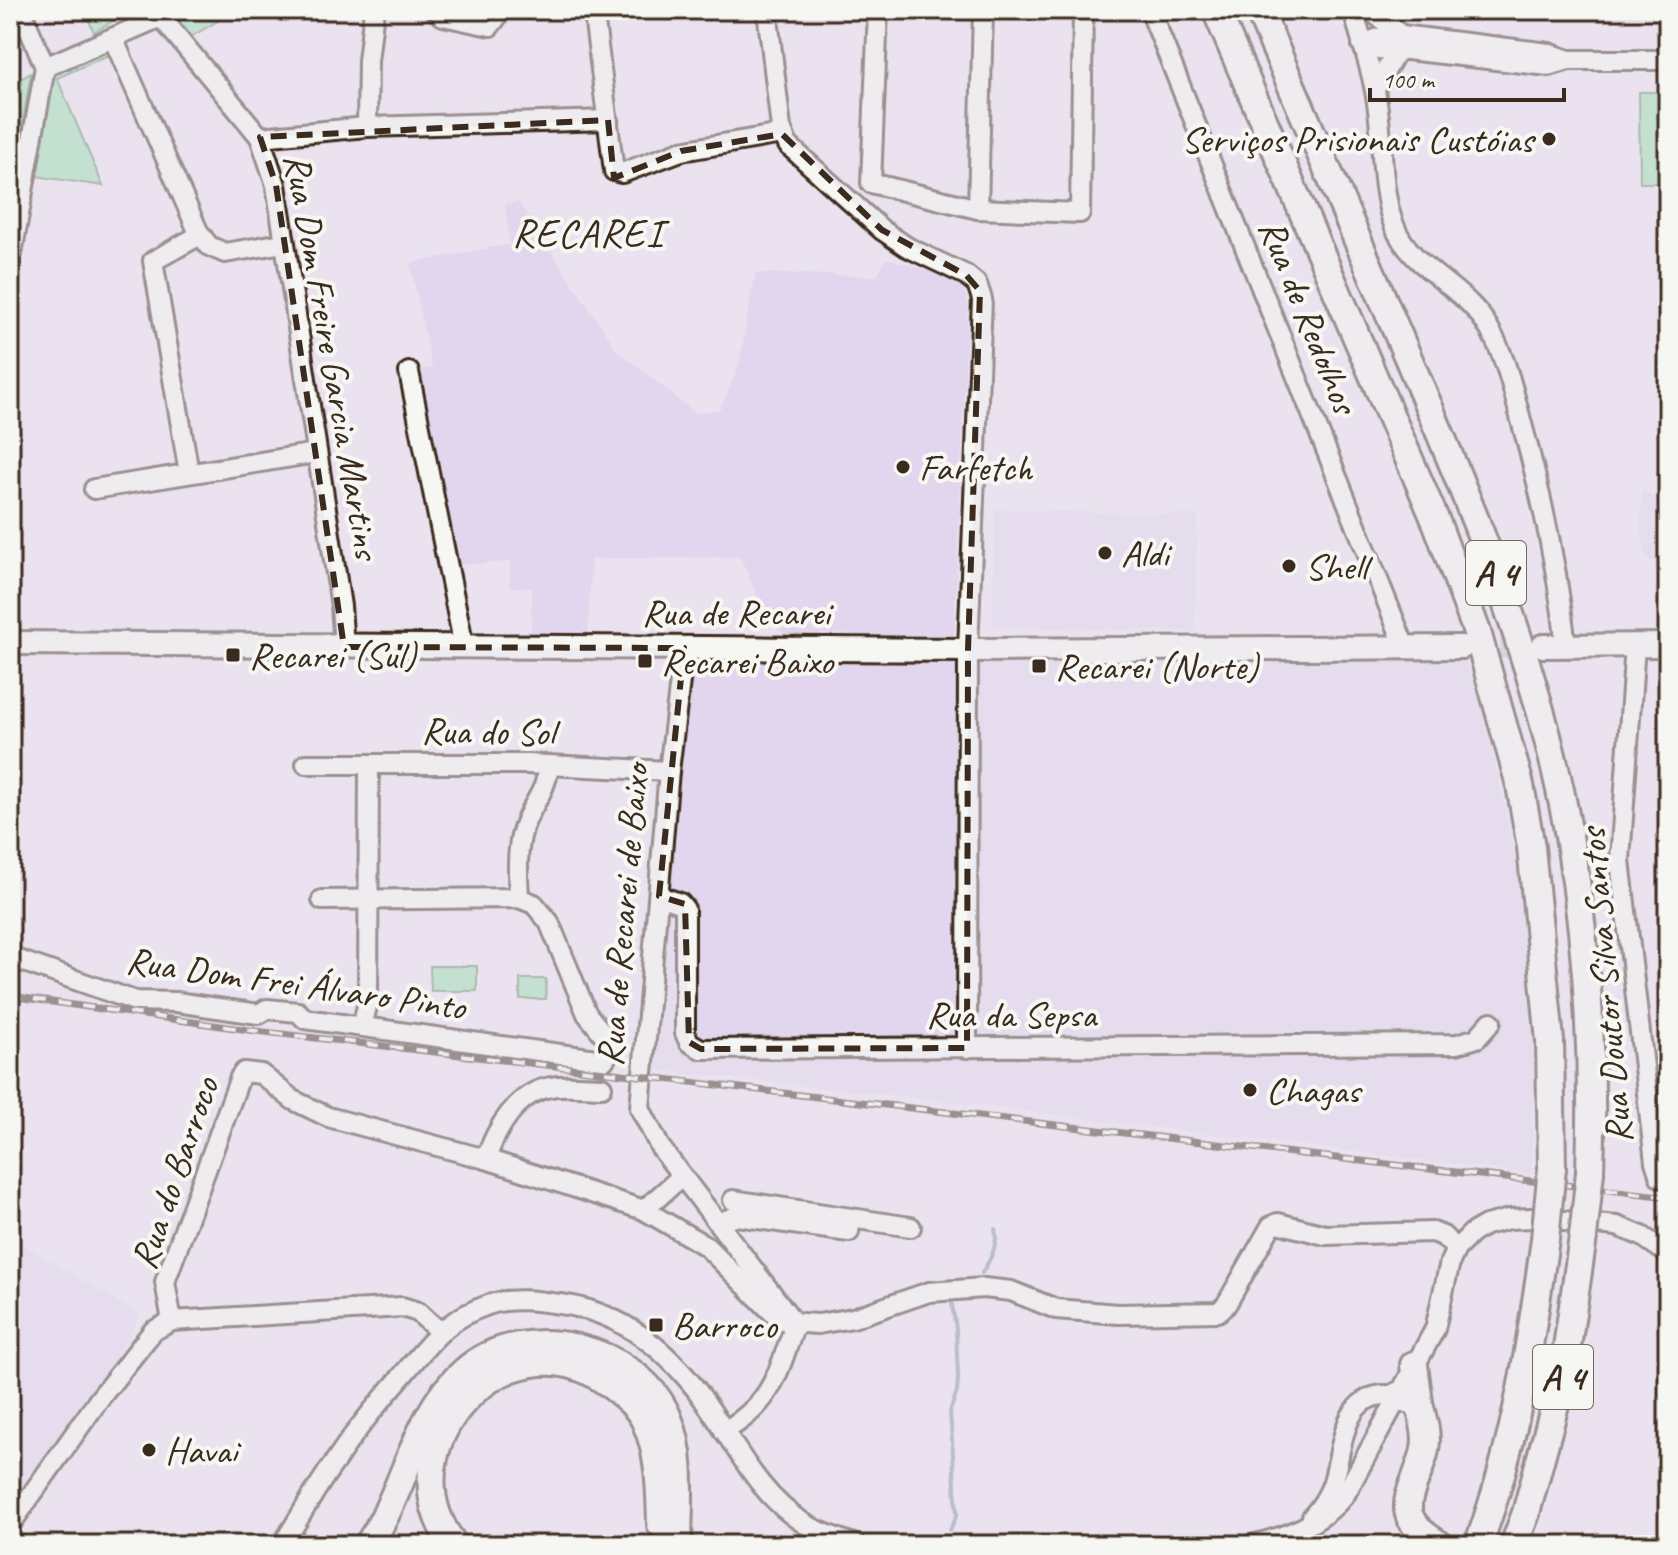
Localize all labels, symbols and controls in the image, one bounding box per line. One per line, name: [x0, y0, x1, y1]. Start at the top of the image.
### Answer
scale bar: [1370, 52, 1564, 102]
text: 100 m: [1382, 65, 1436, 95]
place label: Serviços Prisionais Custóias: [1181, 116, 1537, 163]
marker: Serviços Prisionais Custóias: [1540, 130, 1558, 148]
street label: Rua Dom Freire Garcia Martins: [274, 150, 392, 565]
district label: RECAREI: [512, 208, 671, 258]
street label: Rua de Redolhos: [1248, 212, 1370, 423]
place label: Farfetch: [919, 444, 1034, 491]
marker: Farfetch: [894, 458, 912, 476]
place label: Aldi: [1121, 530, 1172, 577]
road number: A 4: [1466, 541, 1526, 605]
place label: Shell: [1305, 543, 1374, 590]
marker: Aldi: [1096, 544, 1114, 562]
marker: Shell: [1280, 557, 1298, 575]
street label: Rua de Recarei: [642, 589, 834, 636]
place label: Recarei (Sul): [249, 632, 419, 679]
place label: Recarei Baixo: [661, 638, 836, 685]
place label: Recarei (Norte): [1055, 643, 1261, 690]
marker: Recarei (Sul): [224, 646, 242, 664]
marker: Recarei Baixo: [636, 652, 654, 670]
marker: Recarei (Norte): [1030, 657, 1048, 675]
street label: Rua do Sol: [421, 707, 562, 756]
street label: Rua de Recarei de Baixo: [586, 759, 659, 1068]
street label: Rua Doutor Silva Santos: [1568, 823, 1643, 1145]
street label: Rua Dom Frei Álvaro Pinto: [123, 936, 471, 1031]
street label: Rua da Sepsa: [926, 991, 1099, 1038]
place label: Chagas: [1266, 1067, 1363, 1114]
street label: Rua do Barroco: [120, 1070, 230, 1275]
marker: Chagas: [1241, 1081, 1259, 1099]
place label: Barroco: [672, 1302, 778, 1349]
marker: Barroco: [647, 1316, 665, 1334]
road number: A 4: [1533, 1345, 1593, 1409]
place label: Havai: [165, 1427, 242, 1474]
marker: Havai: [140, 1441, 158, 1459]

